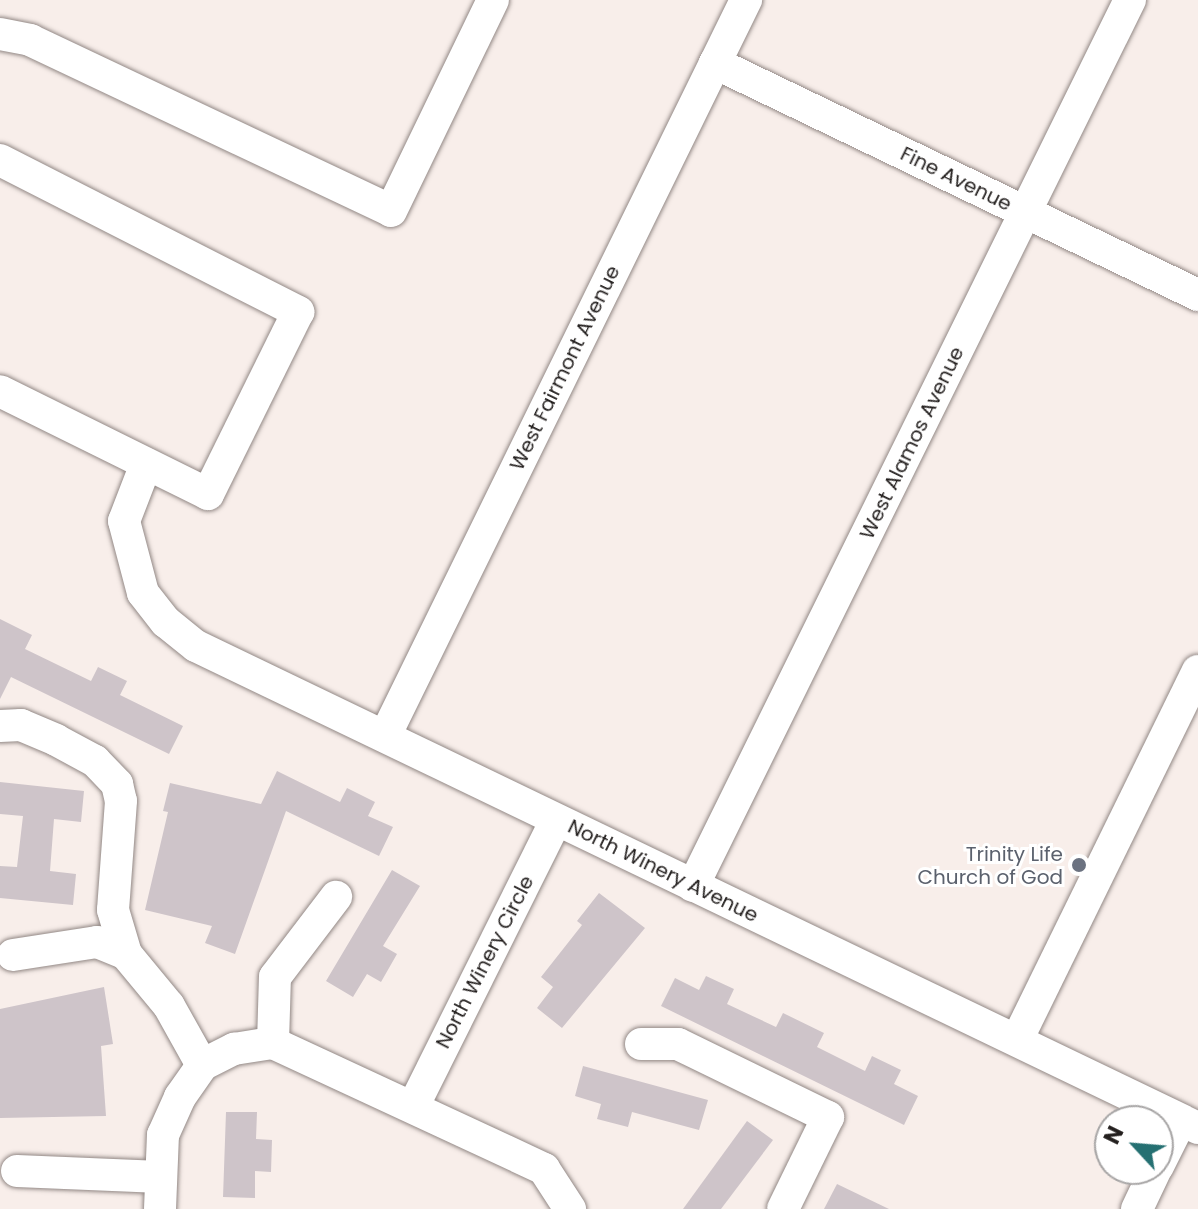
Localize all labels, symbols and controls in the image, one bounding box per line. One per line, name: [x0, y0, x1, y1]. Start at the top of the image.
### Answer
street label: Fine Avenue: [897, 142, 1015, 216]
street label: West Fairmont Avenue: [505, 262, 625, 474]
street label: West Alamos Avenue: [855, 343, 969, 543]
street label: North Winery Avenue: [564, 815, 762, 927]
place label: Trinity Life Church of God: [918, 842, 1063, 889]
marker: Trinity Life Church of God: [1070, 856, 1088, 874]
street label: North Winery Circle: [431, 872, 539, 1052]
north arrow: [1094, 1105, 1174, 1185]
text: N: [1096, 1121, 1131, 1149]

